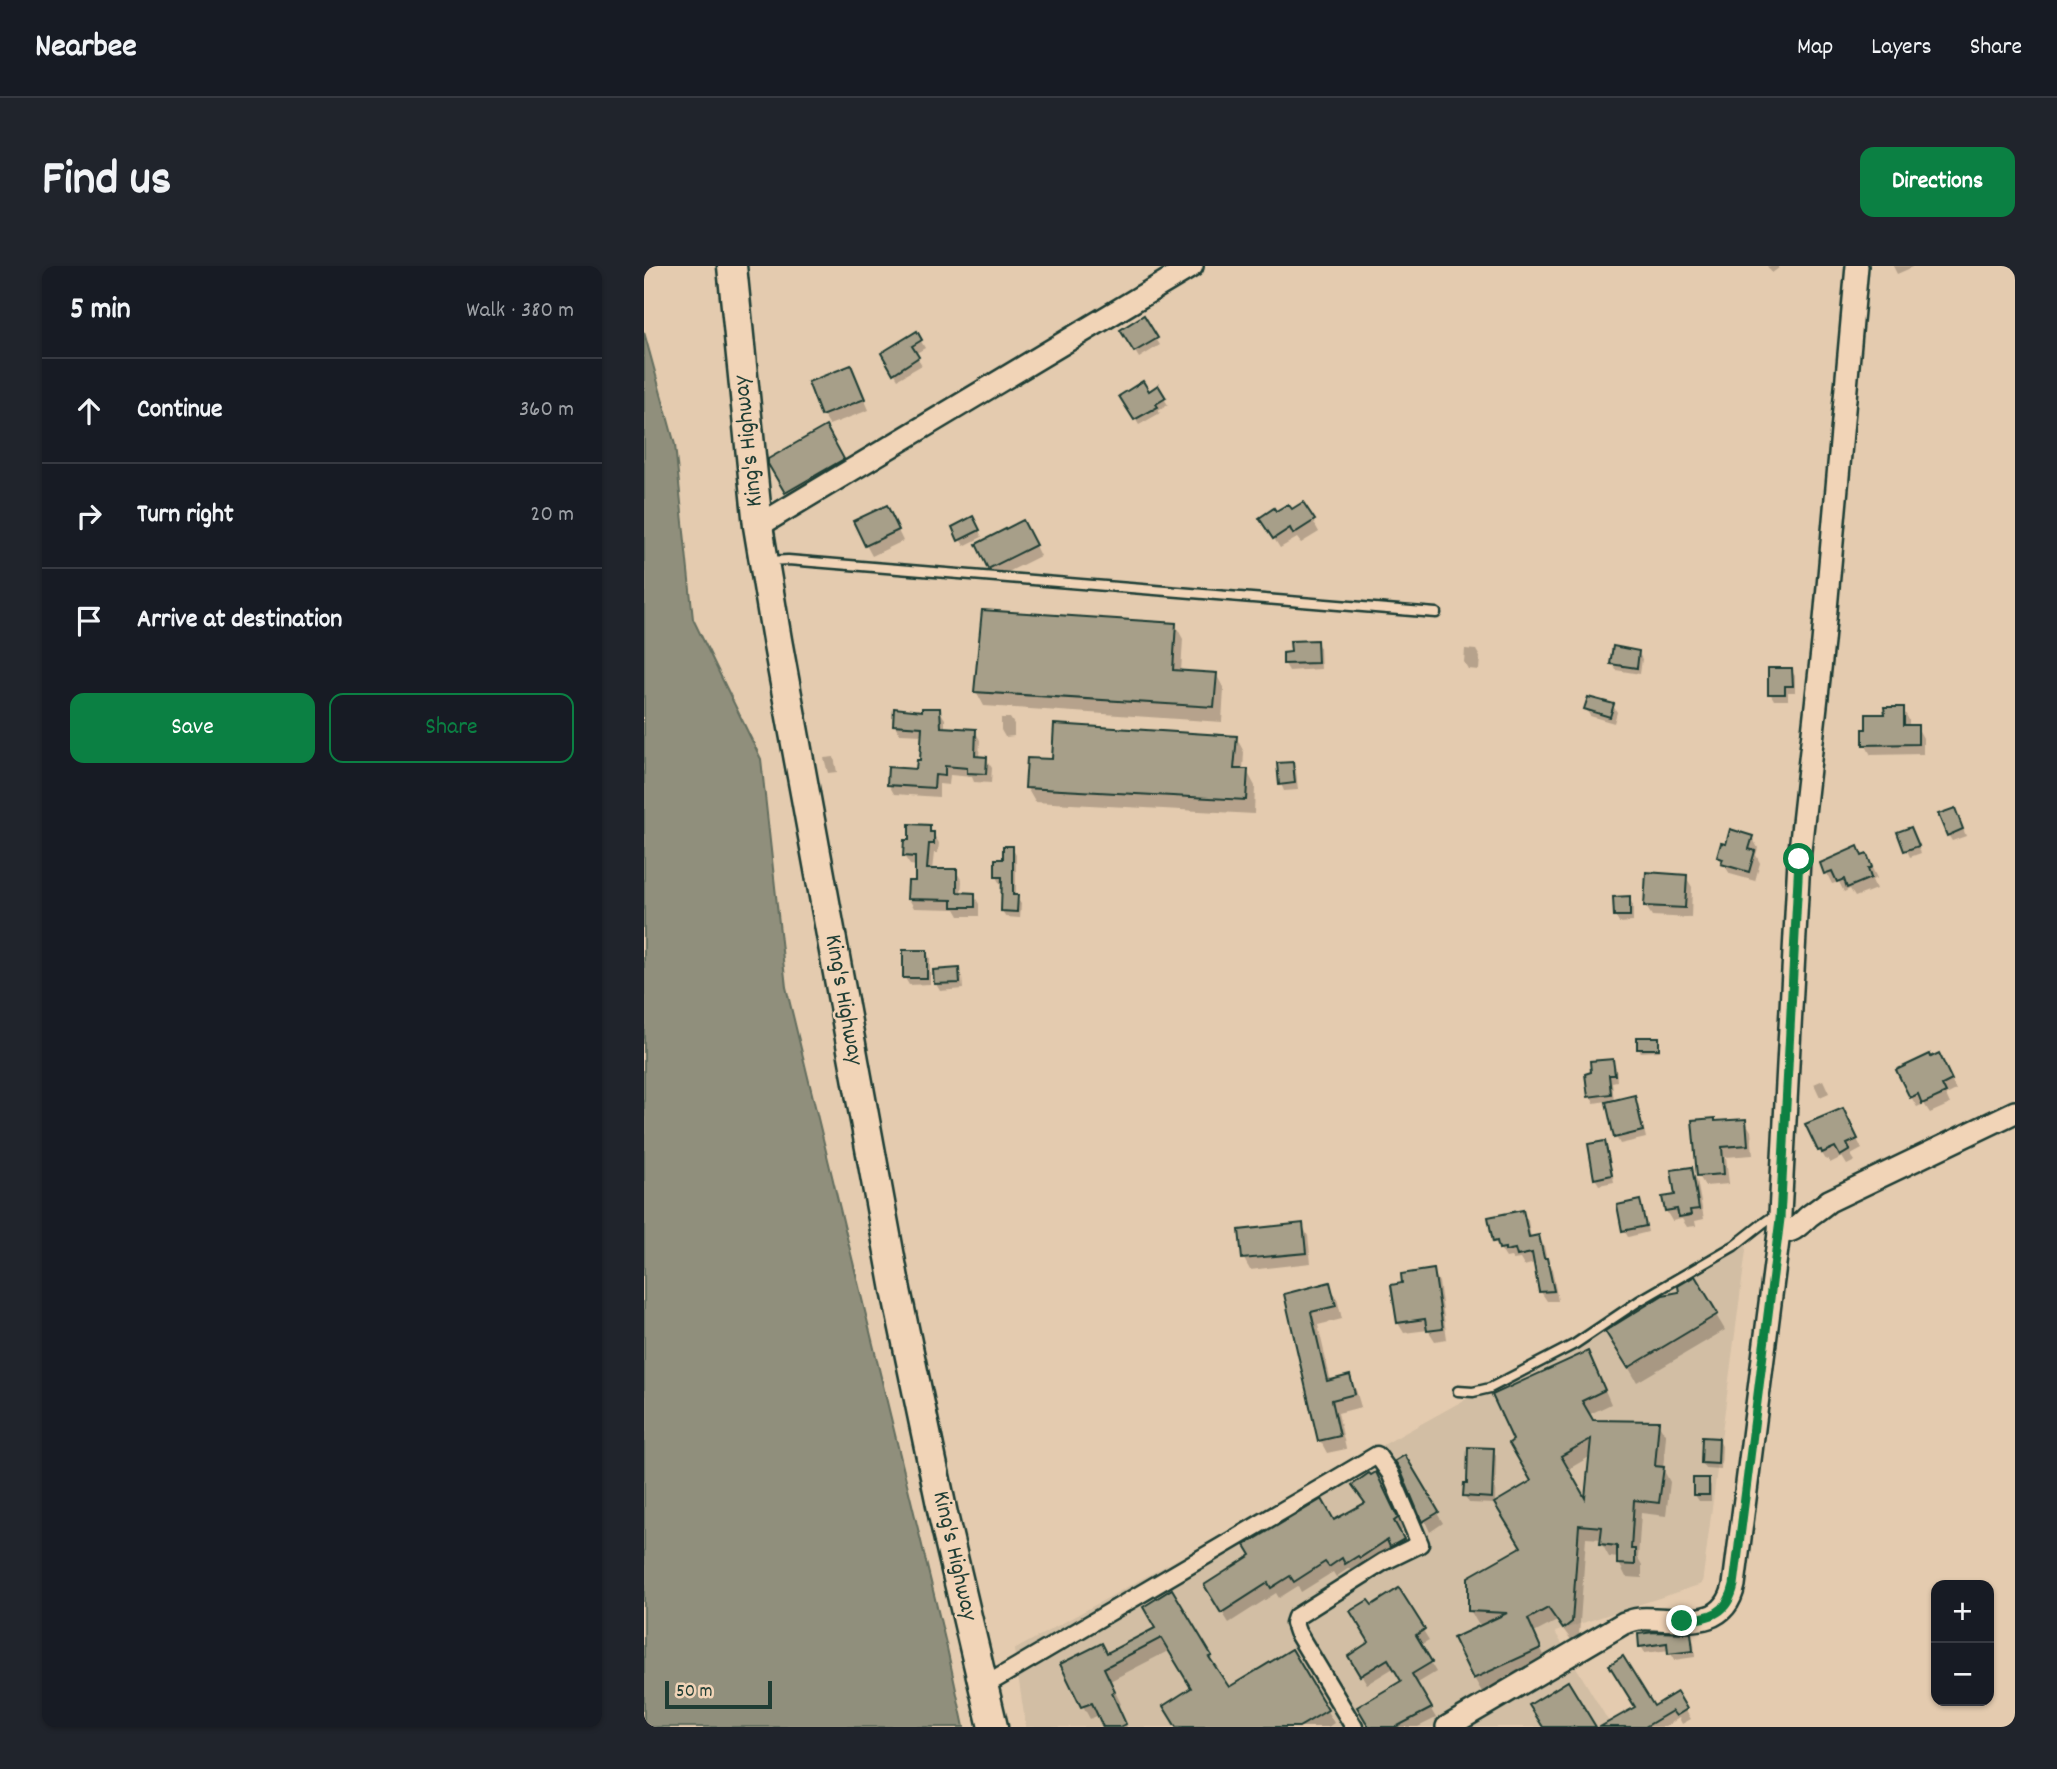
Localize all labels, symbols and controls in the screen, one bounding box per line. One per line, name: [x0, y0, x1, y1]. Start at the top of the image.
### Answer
text: Nearbee: [35, 25, 137, 72]
text: Map: [1797, 31, 1833, 65]
text: Layers: [1871, 31, 1932, 65]
text: Share: [1970, 31, 2022, 65]
text: Find us: [42, 147, 171, 217]
button: Directions: [1860, 147, 2015, 217]
text: 5 min: [70, 290, 131, 333]
text: Walk · 380 m: [466, 295, 574, 328]
street label: King's Highway: [725, 372, 773, 508]
icon: ahead: [70, 392, 108, 430]
text: Continue: [137, 392, 222, 429]
text: 360 m: [519, 394, 574, 427]
icon: right: [70, 497, 108, 535]
text: Turn right: [137, 497, 234, 534]
text: 20 m: [530, 499, 574, 532]
icon: arrive: [70, 602, 108, 640]
text: Arrive at destination: [137, 602, 342, 639]
button: Save: [70, 693, 315, 763]
button: Share: [329, 693, 574, 763]
route start: [1783, 843, 1814, 874]
street label: King's Highway: [815, 932, 871, 1069]
street label: King's Highway: [923, 1488, 986, 1625]
map controls: [1931, 1580, 1994, 1706]
button: +: [1931, 1580, 1994, 1643]
route end: [1666, 1605, 1697, 1636]
button: −: [1931, 1643, 1994, 1706]
scale bar: [665, 1678, 772, 1710]
text: 50 m: [676, 1679, 713, 1706]

